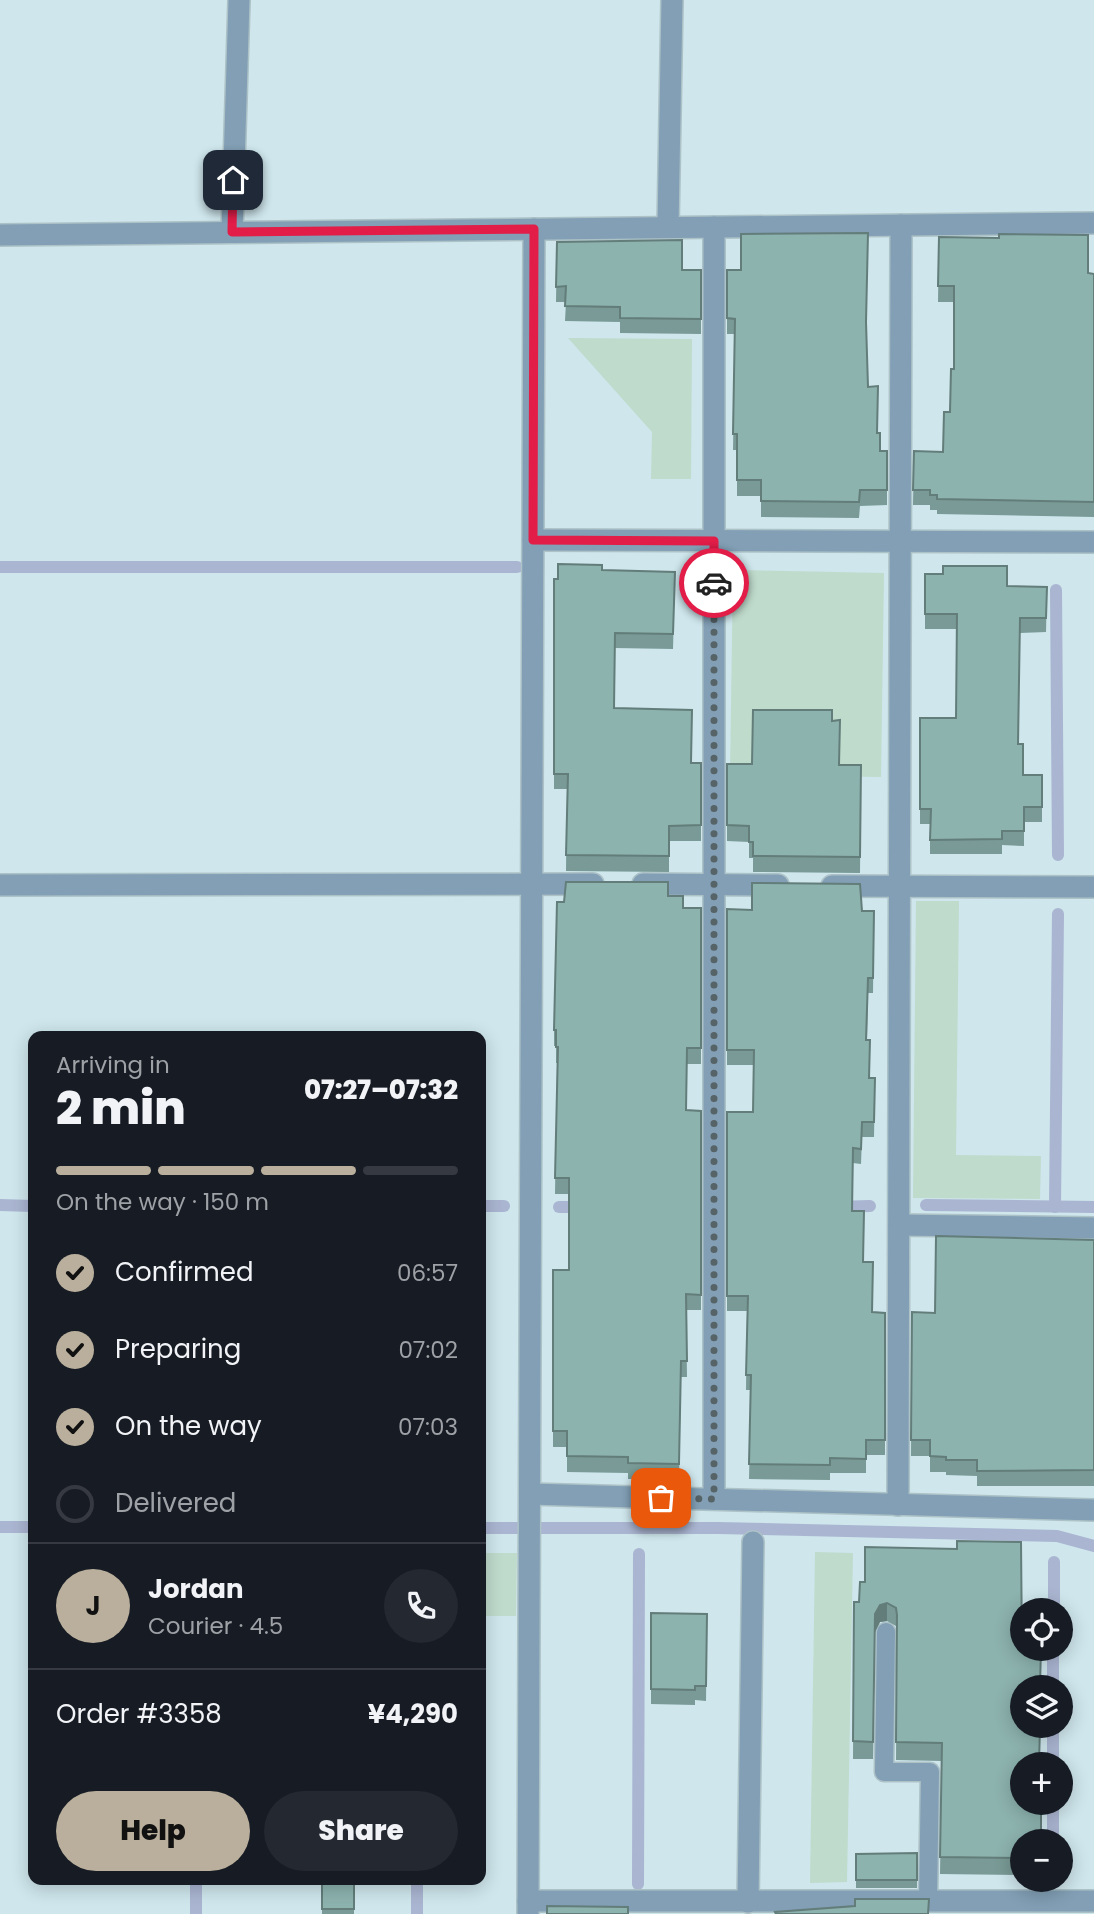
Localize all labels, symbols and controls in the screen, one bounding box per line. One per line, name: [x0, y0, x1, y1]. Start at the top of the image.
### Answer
pin: [203, 150, 263, 210]
icon: home: [214, 161, 252, 199]
courier: [679, 548, 749, 618]
icon: car: [695, 564, 733, 602]
text: Arriving in: [56, 1049, 170, 1081]
text: 07:27–07:32: [304, 1072, 458, 1108]
text: 2 min: [56, 1076, 186, 1140]
text: On the way · 150 m: [56, 1186, 269, 1218]
icon: check: [56, 1254, 94, 1292]
text: Confirmed: [115, 1254, 253, 1290]
text: 06:57: [397, 1257, 458, 1289]
icon: check: [56, 1331, 94, 1369]
text: Preparing: [115, 1331, 241, 1367]
text: 07:02: [398, 1334, 458, 1366]
icon: check: [56, 1408, 94, 1446]
text: On the way: [115, 1408, 262, 1444]
text: 07:03: [398, 1411, 458, 1443]
pin: [631, 1468, 691, 1528]
icon: bag: [642, 1479, 680, 1517]
text: Delivered: [115, 1485, 236, 1521]
button: phone: [384, 1569, 458, 1643]
text: Jordan: [148, 1571, 244, 1607]
text: J: [85, 1588, 101, 1624]
map controls: [1010, 1598, 1073, 1892]
button: locate: [1010, 1598, 1073, 1661]
text: Courier · 4.5: [148, 1610, 283, 1642]
button: layers: [1010, 1675, 1073, 1738]
text: Order #3358: [56, 1696, 222, 1732]
text: ¥4,290: [368, 1696, 458, 1732]
button: +: [1010, 1752, 1073, 1815]
button: Help: [56, 1791, 250, 1871]
button: Share: [264, 1791, 458, 1871]
button: −: [1010, 1829, 1073, 1892]

